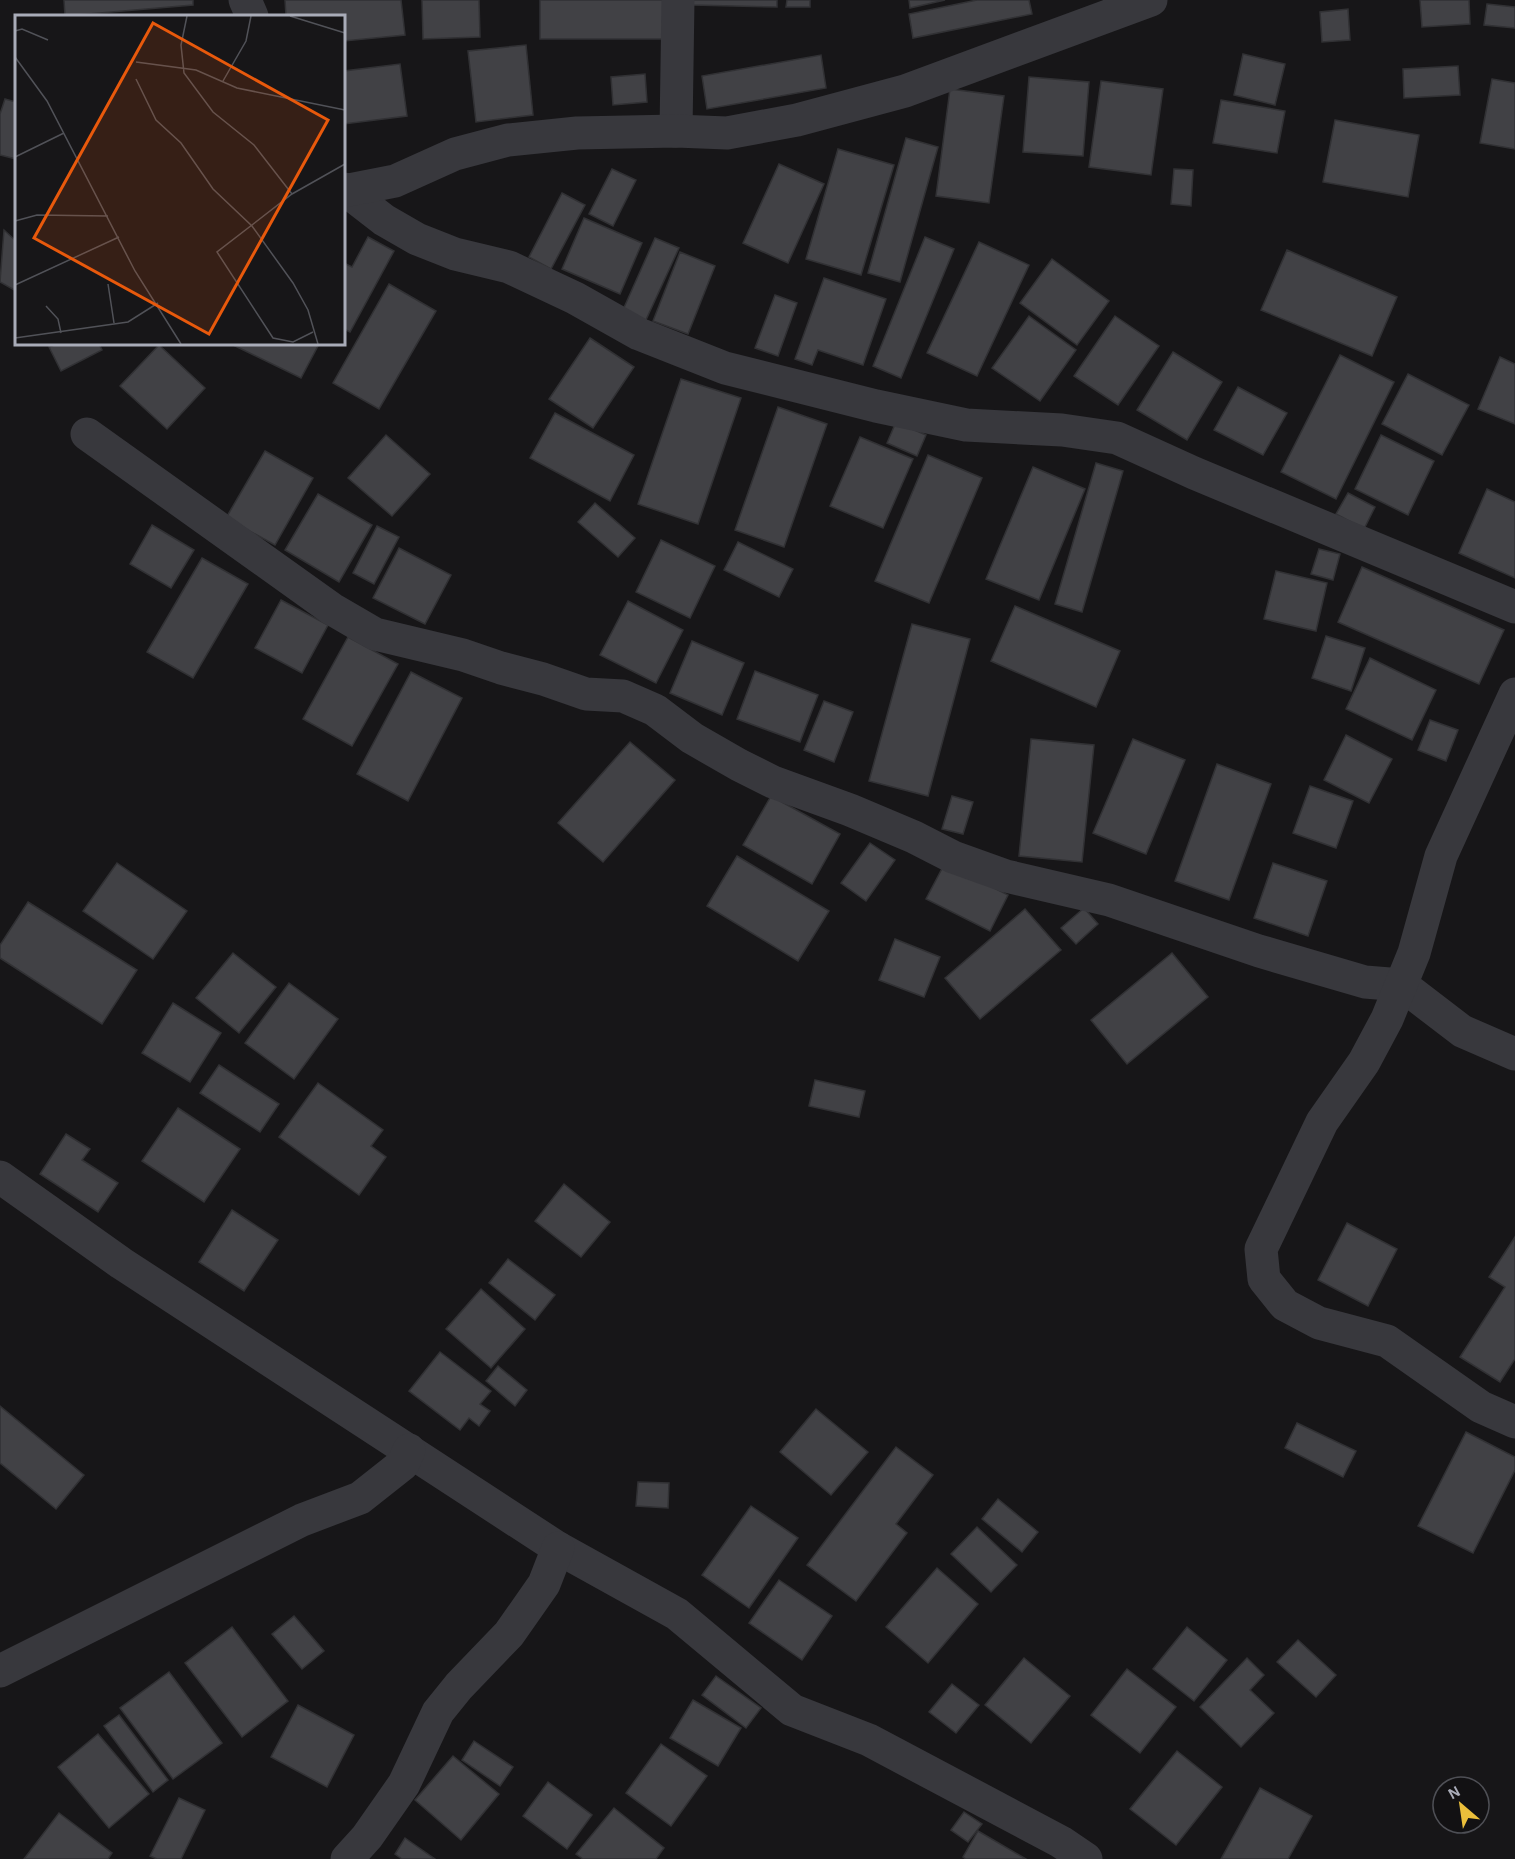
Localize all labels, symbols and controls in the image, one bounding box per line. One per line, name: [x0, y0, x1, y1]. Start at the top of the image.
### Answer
inset map: [15, 15, 345, 345]
north arrow: [1431, 1775, 1491, 1835]
text: N: [1445, 1783, 1463, 1802]

